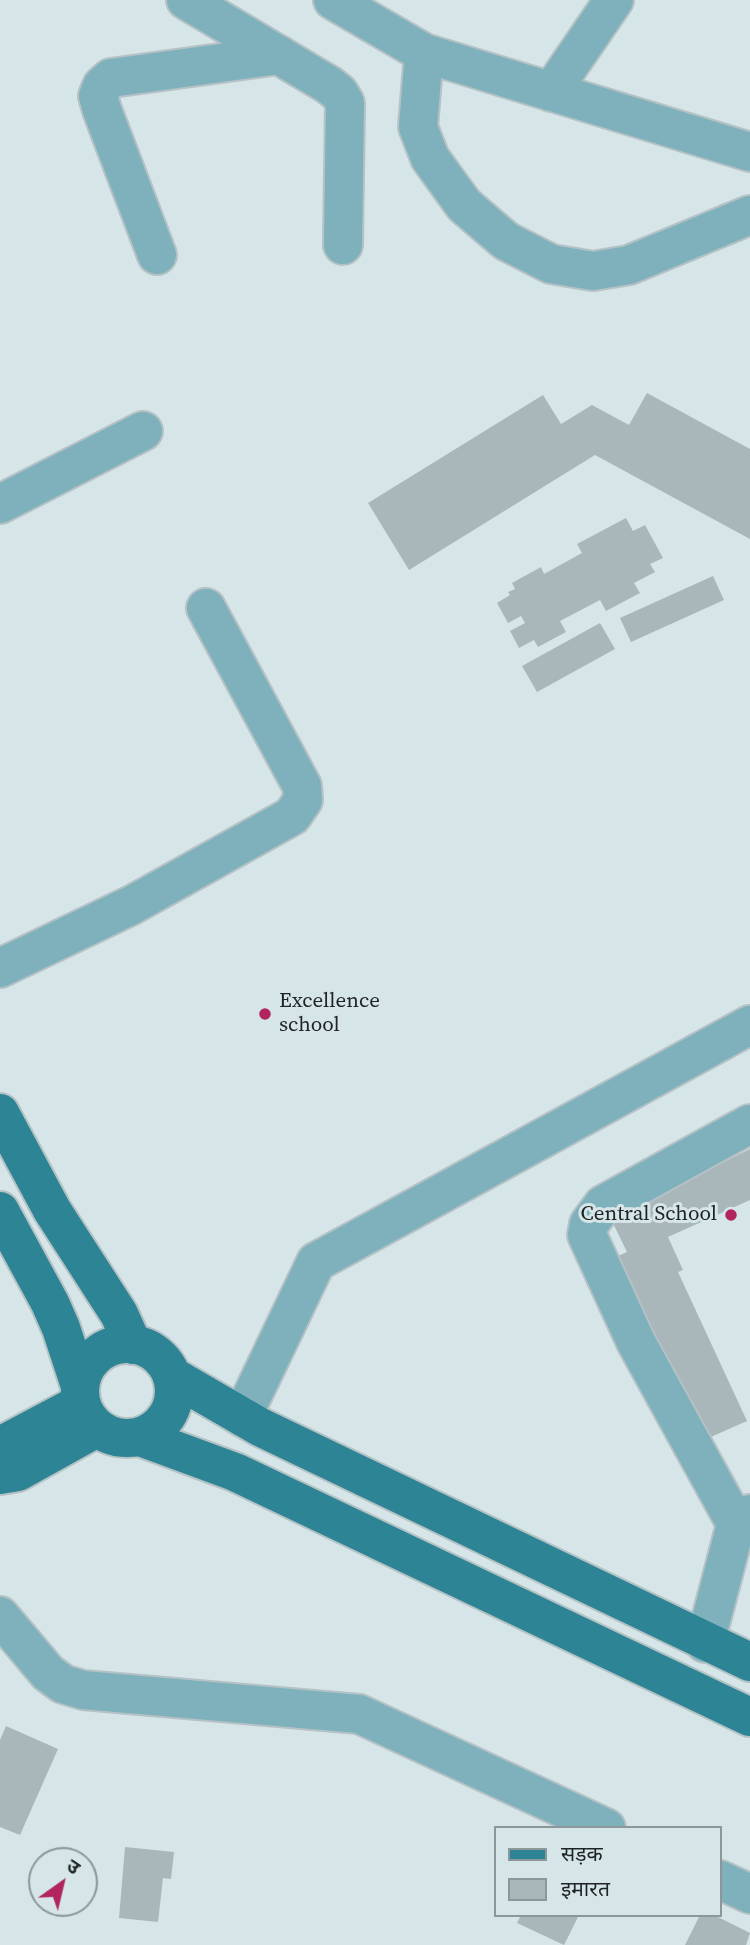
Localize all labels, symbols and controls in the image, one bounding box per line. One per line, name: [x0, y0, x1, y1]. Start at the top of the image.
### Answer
place label: Excellence school: [279, 989, 380, 1039]
marker: Excellence school: [257, 1006, 273, 1022]
place label: Central School: [581, 1202, 717, 1228]
marker: Central School: [723, 1207, 739, 1223]
legend: [494, 1826, 722, 1917]
text: सड़क: [561, 1839, 603, 1868]
north arrow: [28, 1847, 98, 1917]
text: उ: [62, 1852, 86, 1880]
text: इमारत: [561, 1874, 610, 1903]

